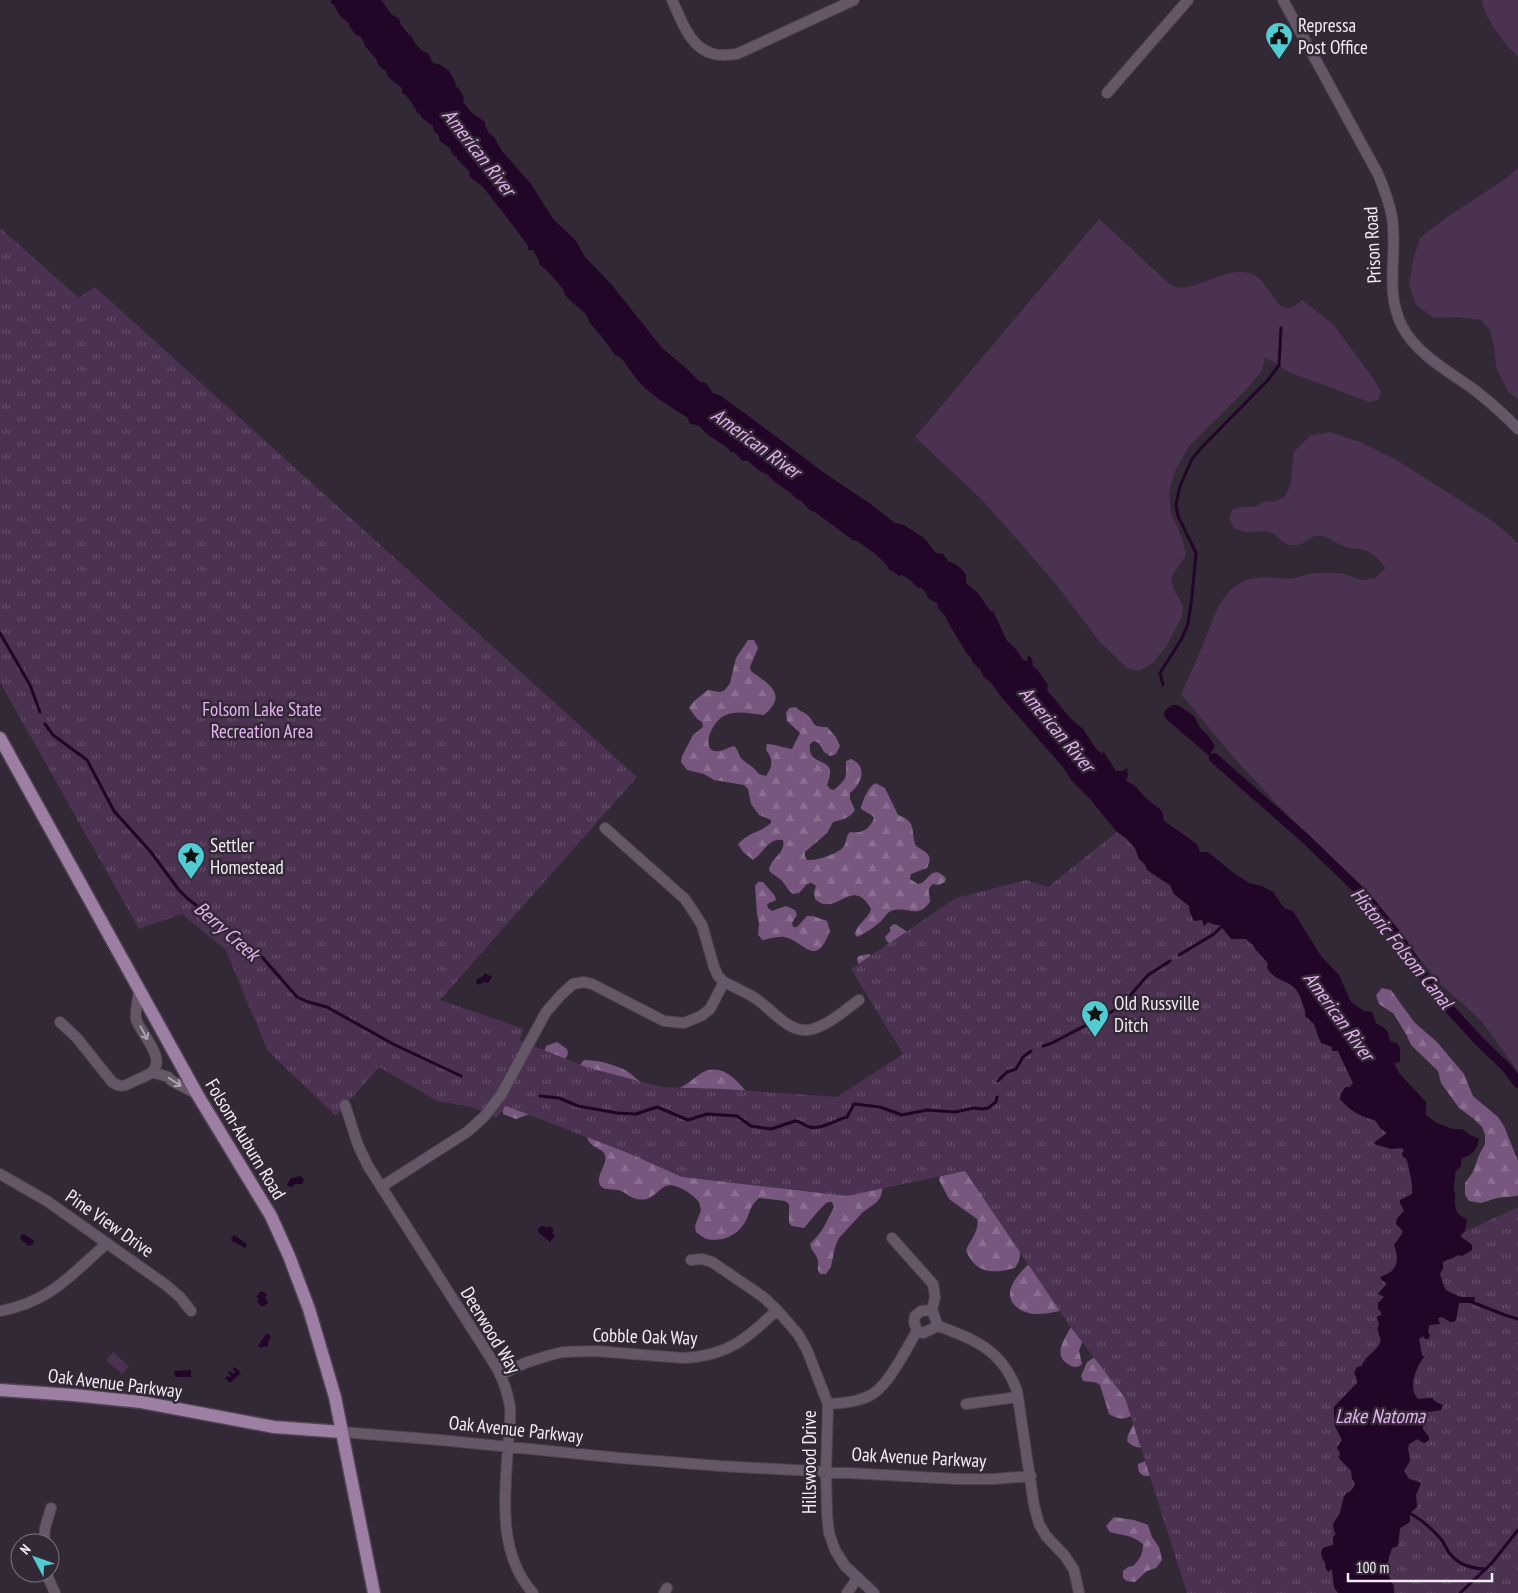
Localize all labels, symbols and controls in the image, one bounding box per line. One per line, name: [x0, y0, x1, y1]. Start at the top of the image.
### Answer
place label: Repressa Post Office: [1298, 13, 1368, 59]
public building icon: Repressa Post Office: [1264, 21, 1294, 60]
water label: American River: [437, 103, 523, 203]
street label: Prison Road: [1358, 206, 1386, 284]
water label: American River: [706, 402, 808, 486]
water label: American River: [1014, 681, 1102, 779]
park label: Folsom Lake State Recreation Area: [202, 697, 322, 743]
place label: Settler Homestead: [210, 833, 284, 879]
place icon: Settler Homestead: [176, 841, 206, 880]
water label: Historic Folsom Canal: [1345, 882, 1461, 1016]
water label: Berry Creek: [189, 895, 267, 968]
water label: American River: [1298, 966, 1382, 1068]
place label: Old Russville Ditch: [1114, 991, 1200, 1037]
place icon: Old Russville Ditch: [1080, 999, 1110, 1038]
one-way arrow: [139, 1025, 149, 1040]
street label: Folsom-Auburn Road: [201, 1074, 291, 1204]
one-way arrow: [168, 1077, 182, 1087]
street label: Pine View Drive: [61, 1184, 159, 1262]
street label: Deerwood Way: [456, 1282, 527, 1378]
street label: Cobble Oak Way: [592, 1322, 699, 1350]
street label: Oak Avenue Parkway: [47, 1363, 184, 1403]
water label: Lake Natoma: [1335, 1403, 1426, 1429]
street label: Oak Avenue Parkway: [448, 1410, 585, 1448]
street label: Hillswood Drive: [797, 1410, 821, 1514]
street label: Oak Avenue Parkway: [851, 1441, 988, 1473]
north arrow: [10, 1533, 60, 1583]
text: N: [16, 1541, 34, 1558]
scale bar: [1348, 1550, 1492, 1582]
text: 100 m: [1356, 1558, 1389, 1577]

